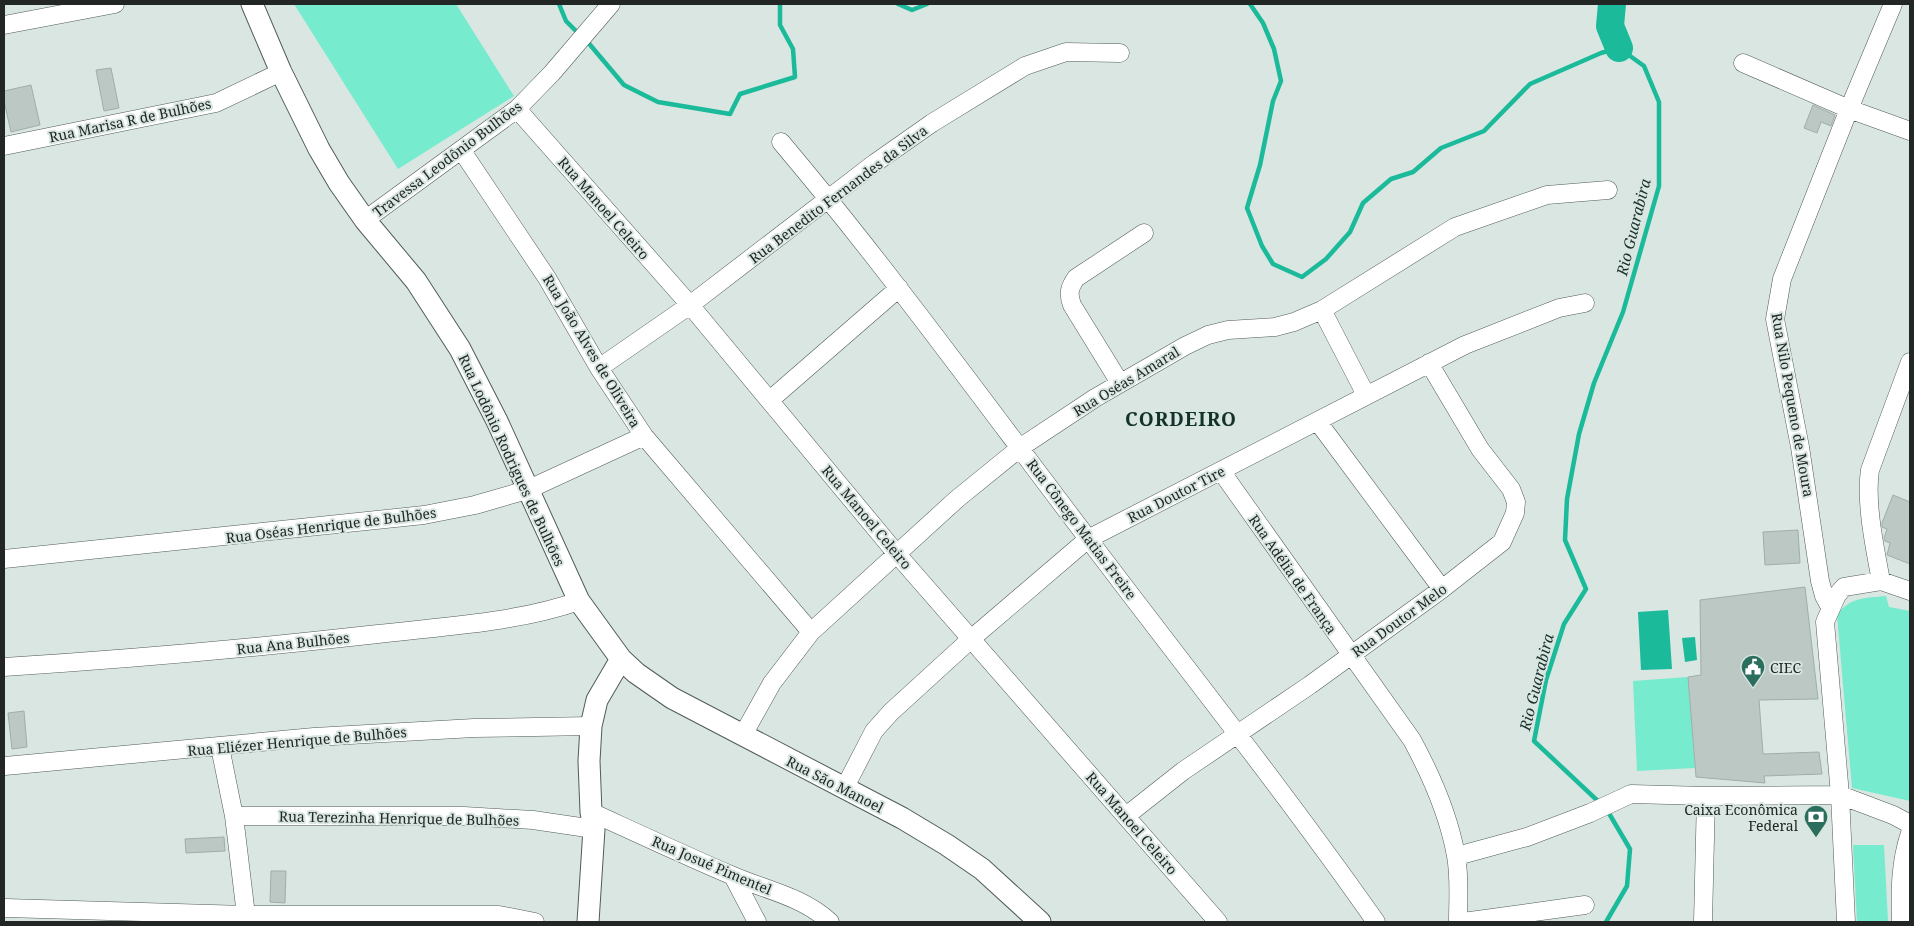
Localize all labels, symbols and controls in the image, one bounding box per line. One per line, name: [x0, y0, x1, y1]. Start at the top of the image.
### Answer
street label: Rua Marisa R de Bulhões: [47, 94, 213, 146]
street label: Travessa Leodônio Bulhões: [369, 97, 525, 221]
street label: Rua Benedito Fernandes da Silva: [745, 121, 931, 267]
street label: Rua Manoel Celeiro: [554, 153, 654, 263]
water label: Rio Guarabira: [1611, 176, 1655, 279]
street label: Rua João Alves de Oliveira: [539, 271, 645, 431]
street label: Rua Nilo Pequeno de Moura: [1767, 312, 1819, 499]
street label: Rua Oséas Amaral: [1069, 341, 1183, 420]
street label: Rua Lodônio Rodrigues de Bulhões: [454, 351, 570, 569]
district label: CORDEIRO: [1125, 406, 1237, 432]
street label: Rua Cônego Matias Freire: [1023, 455, 1141, 603]
street label: Rua Manoel Celeiro: [818, 461, 916, 573]
street label: Rua Doutor Tire: [1124, 461, 1228, 527]
street label: Rua Oséas Henrique de Bulhões: [225, 503, 437, 547]
street label: Rua Adélia de França: [1245, 511, 1341, 638]
street label: Rua Doutor Melo: [1348, 579, 1450, 661]
street label: Rua Ana Bulhões: [236, 628, 350, 658]
water label: Rio Guarabira: [1514, 631, 1558, 734]
public building icon: CIEC: [1740, 654, 1766, 688]
place label: CIEC: [1770, 658, 1801, 677]
street label: Rua Eliézer Henrique de Bulhões: [187, 722, 407, 760]
street label: Rua São Manoel: [783, 751, 887, 817]
street label: Rua Manoel Celeiro: [1082, 768, 1182, 878]
place label: Caixa Econômica Federal: [1684, 800, 1799, 835]
bank icon: Caixa Econômica Federal: [1803, 804, 1829, 838]
street label: Rua Terezinha Henrique de Bulhões: [279, 806, 519, 830]
street label: Rua Josué Pimentel: [649, 831, 775, 899]

